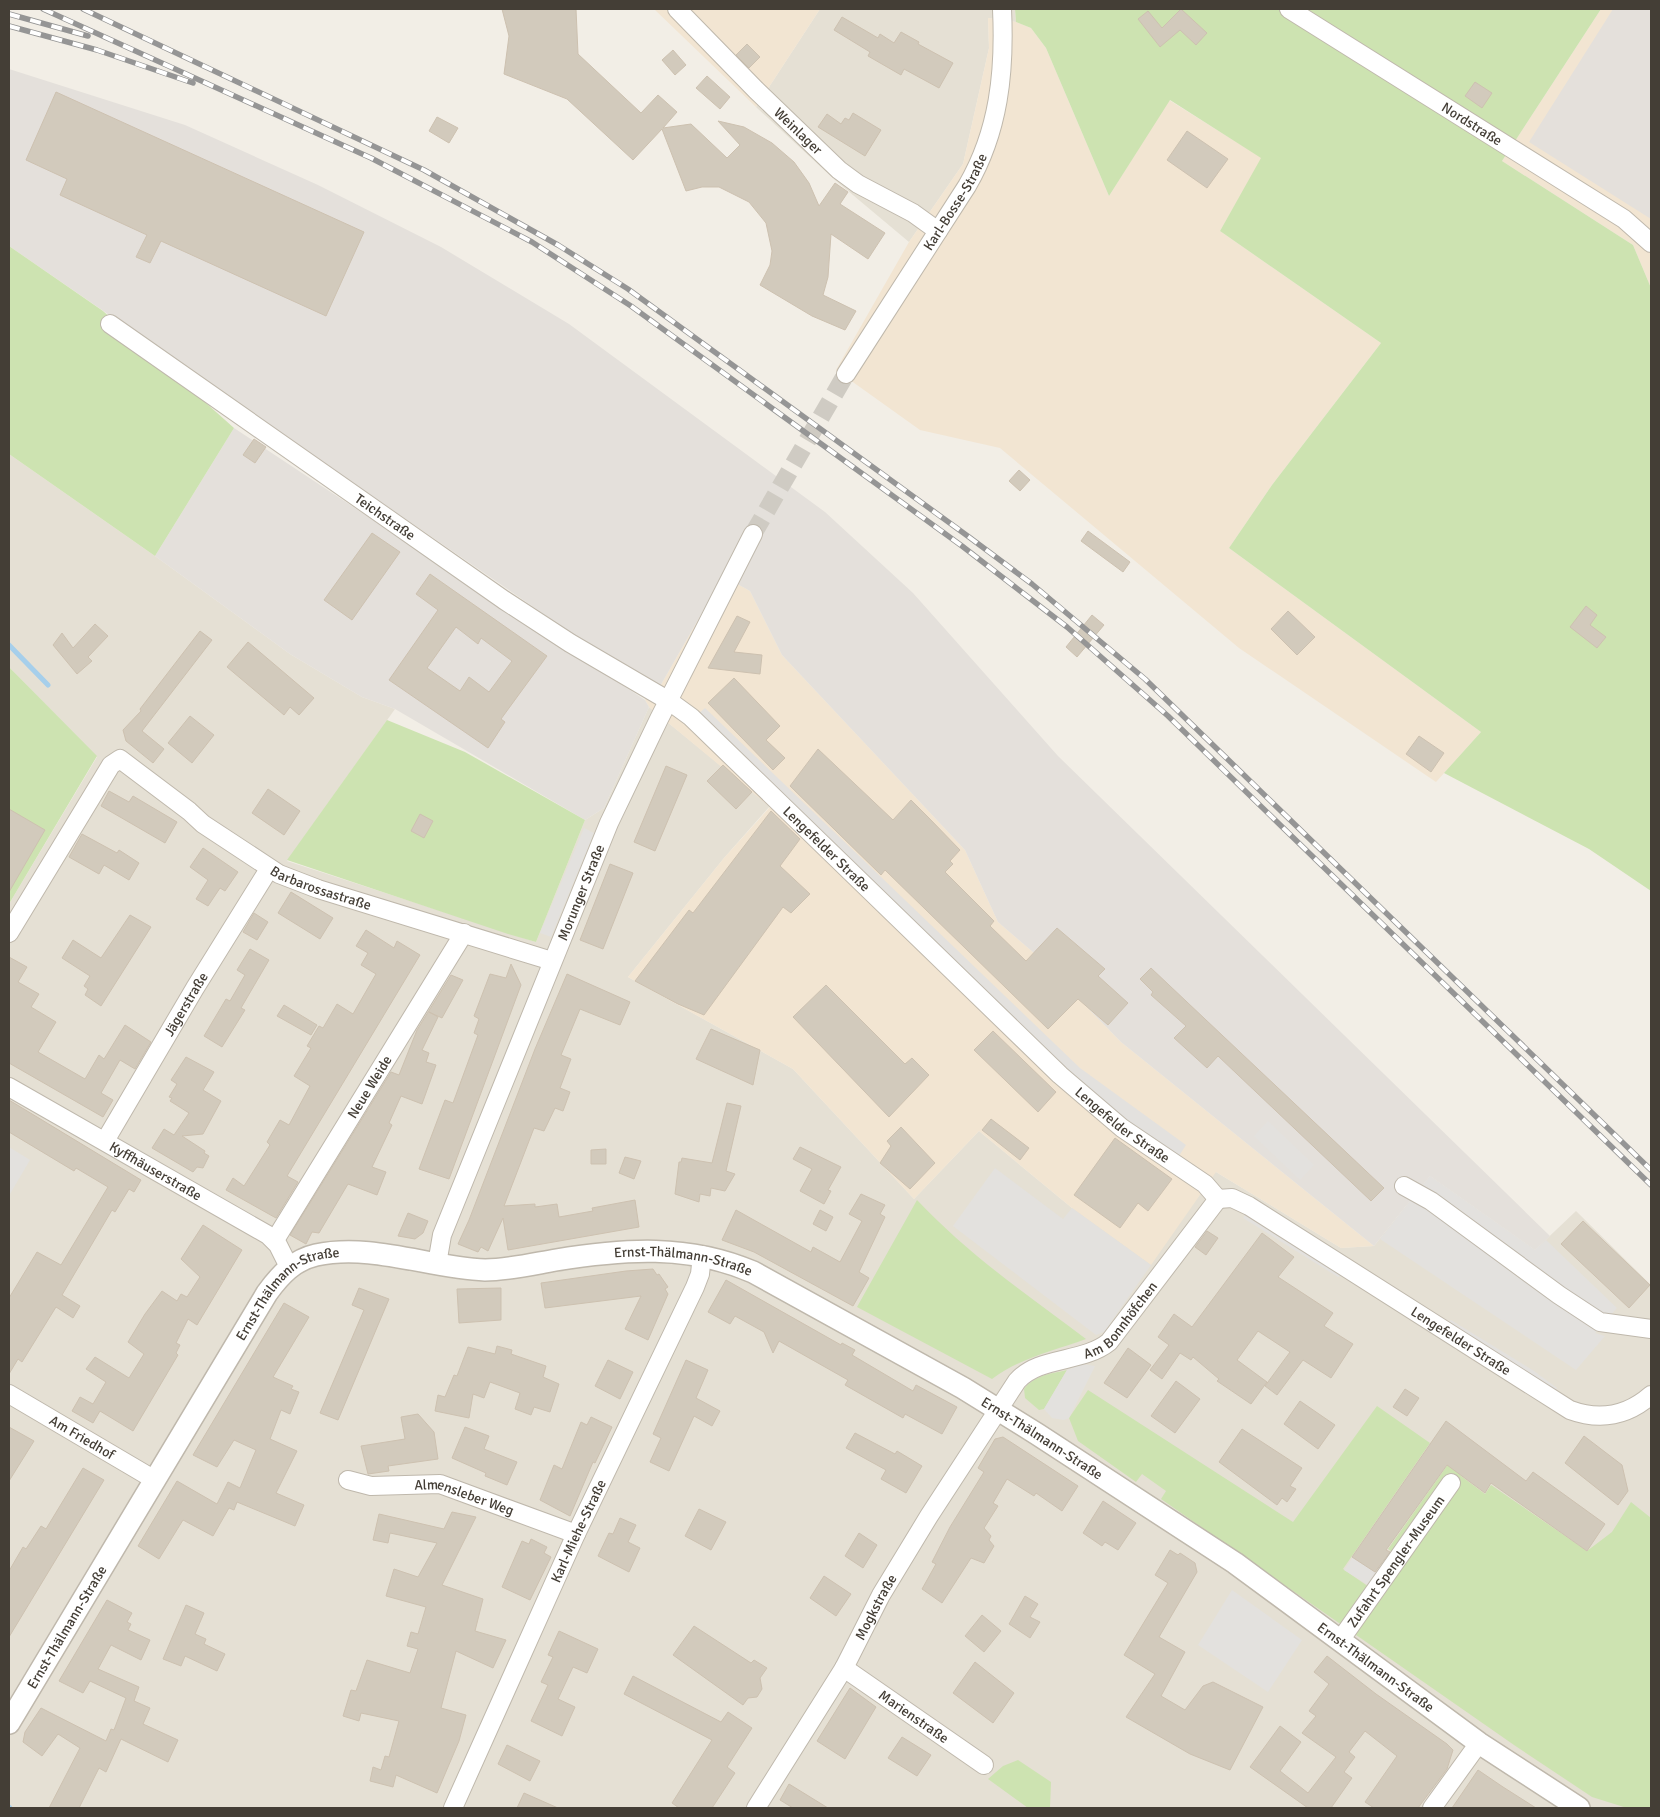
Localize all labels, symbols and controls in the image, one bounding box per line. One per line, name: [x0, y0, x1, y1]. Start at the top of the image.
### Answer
street label: Nordstraße: [1439, 98, 1505, 149]
street label: Weinlager: [771, 104, 827, 159]
street label: Karl-Bosse-Straße: [919, 151, 990, 253]
street label: Teichstraße: [352, 490, 419, 544]
street label: Lengefelder Straße: [780, 803, 874, 895]
street label: Morunger Straße: [554, 842, 608, 943]
street label: Barbarossastraße: [267, 862, 373, 913]
street label: Jägerstraße: [160, 969, 211, 1039]
street label: Neue Weide: [344, 1052, 395, 1121]
street label: Lengefelder Straße: [1072, 1083, 1173, 1166]
street label: Kyffhäuserstraße: [107, 1138, 205, 1204]
street label: Ernst-Thälmann-Straße: [232, 1243, 340, 1344]
street label: Ernst-Thälmann-Straße: [613, 1243, 755, 1279]
street label: Am Bonnhöfchen: [1081, 1278, 1161, 1362]
street label: Lengefelder Straße: [1408, 1303, 1514, 1379]
street label: Ernst-Thälmann-Straße: [978, 1393, 1106, 1483]
street label: Am Friedhof: [46, 1411, 119, 1464]
street label: Almensleber Weg: [414, 1475, 516, 1519]
street label: Karl-Miehe-Straße: [547, 1477, 610, 1585]
street label: Zufahrt Spengler-Museum: [1343, 1492, 1448, 1631]
street label: Ernst-Thälmann-Straße: [23, 1562, 110, 1692]
street label: Mogkstraße: [851, 1571, 900, 1643]
street label: Ernst-Thälmann-Straße: [1314, 1618, 1438, 1716]
street label: Marienstraße: [876, 1686, 952, 1747]

